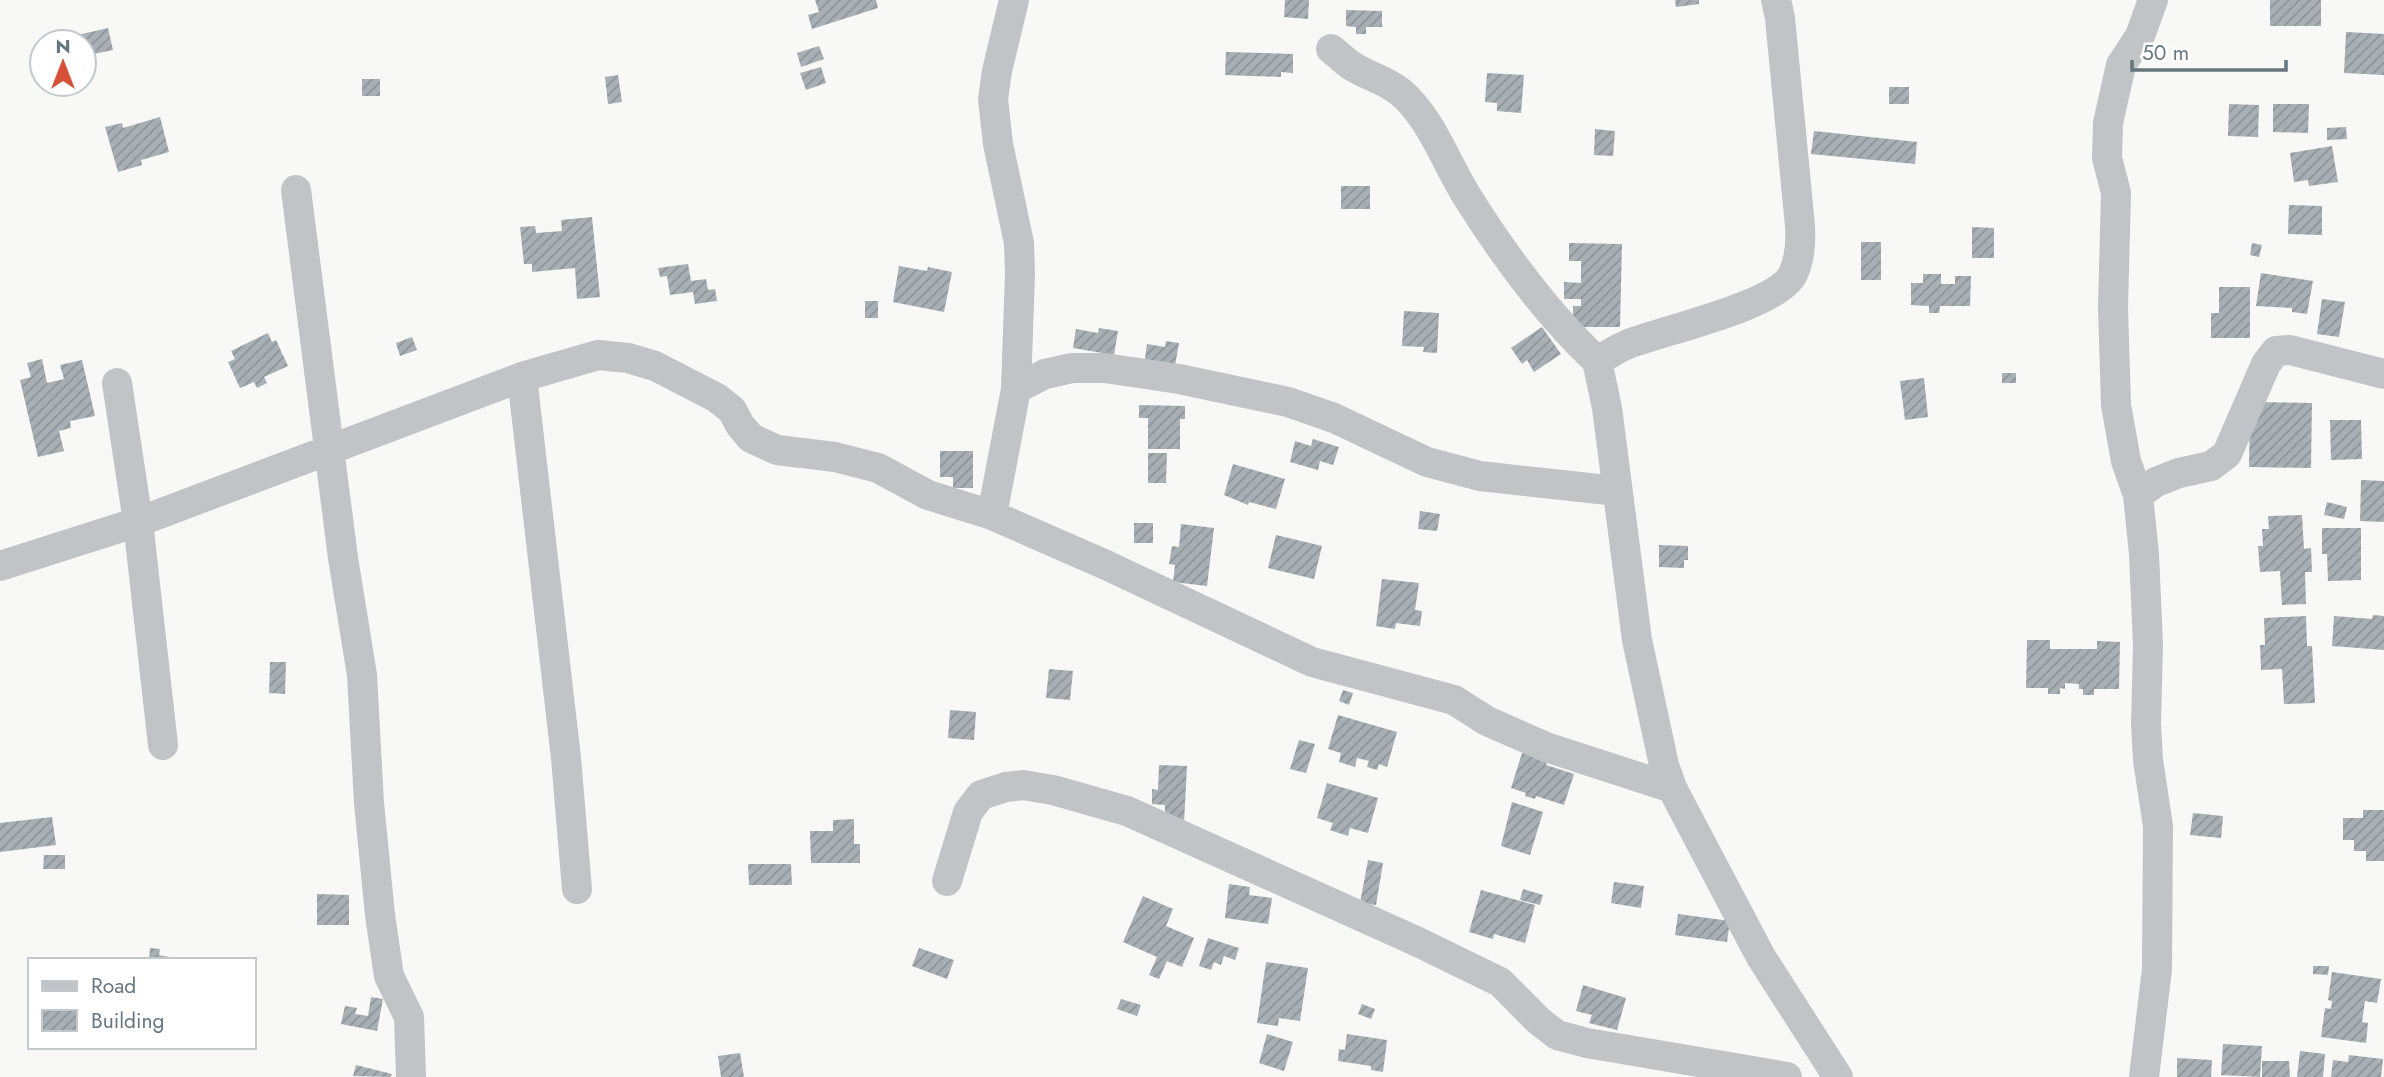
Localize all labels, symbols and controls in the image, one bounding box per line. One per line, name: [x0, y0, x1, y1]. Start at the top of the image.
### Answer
north arrow: [28, 28, 98, 98]
scale bar: [2132, 28, 2286, 72]
text: N: [55, 33, 71, 60]
text: 50 m: [2142, 38, 2189, 68]
legend: [28, 958, 256, 1049]
text: Road: [91, 971, 136, 1001]
text: Building: [91, 1006, 164, 1036]

